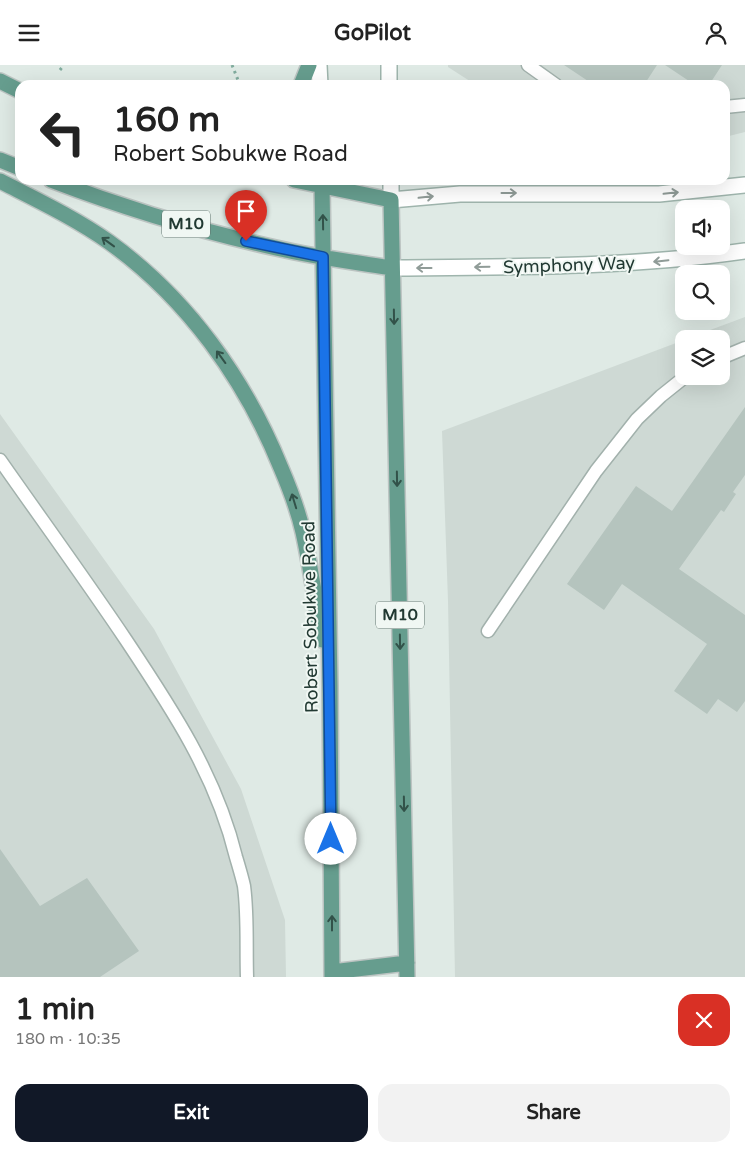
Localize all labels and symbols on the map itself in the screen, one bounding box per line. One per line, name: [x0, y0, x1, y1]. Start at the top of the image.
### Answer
one-way arrow: [500, 188, 516, 198]
one-way arrow: [663, 188, 679, 197]
pin: [225, 190, 267, 241]
one-way arrow: [417, 192, 433, 202]
road number: M10: [162, 211, 210, 237]
one-way arrow: [318, 214, 328, 230]
one-way arrow: [101, 236, 115, 247]
street label: Symphony Way: [503, 252, 636, 278]
one-way arrow: [654, 256, 670, 266]
one-way arrow: [474, 262, 490, 272]
one-way arrow: [416, 263, 432, 273]
one-way arrow: [389, 308, 398, 324]
one-way arrow: [216, 350, 226, 364]
one-way arrow: [392, 470, 402, 487]
one-way arrow: [288, 494, 298, 510]
street label: Robert Sobukwe Road: [297, 521, 323, 713]
road number: M10: [376, 601, 424, 629]
one-way arrow: [395, 633, 405, 649]
one-way arrow: [399, 796, 409, 812]
position arrow: [304, 812, 356, 864]
one-way arrow: [327, 916, 337, 932]

